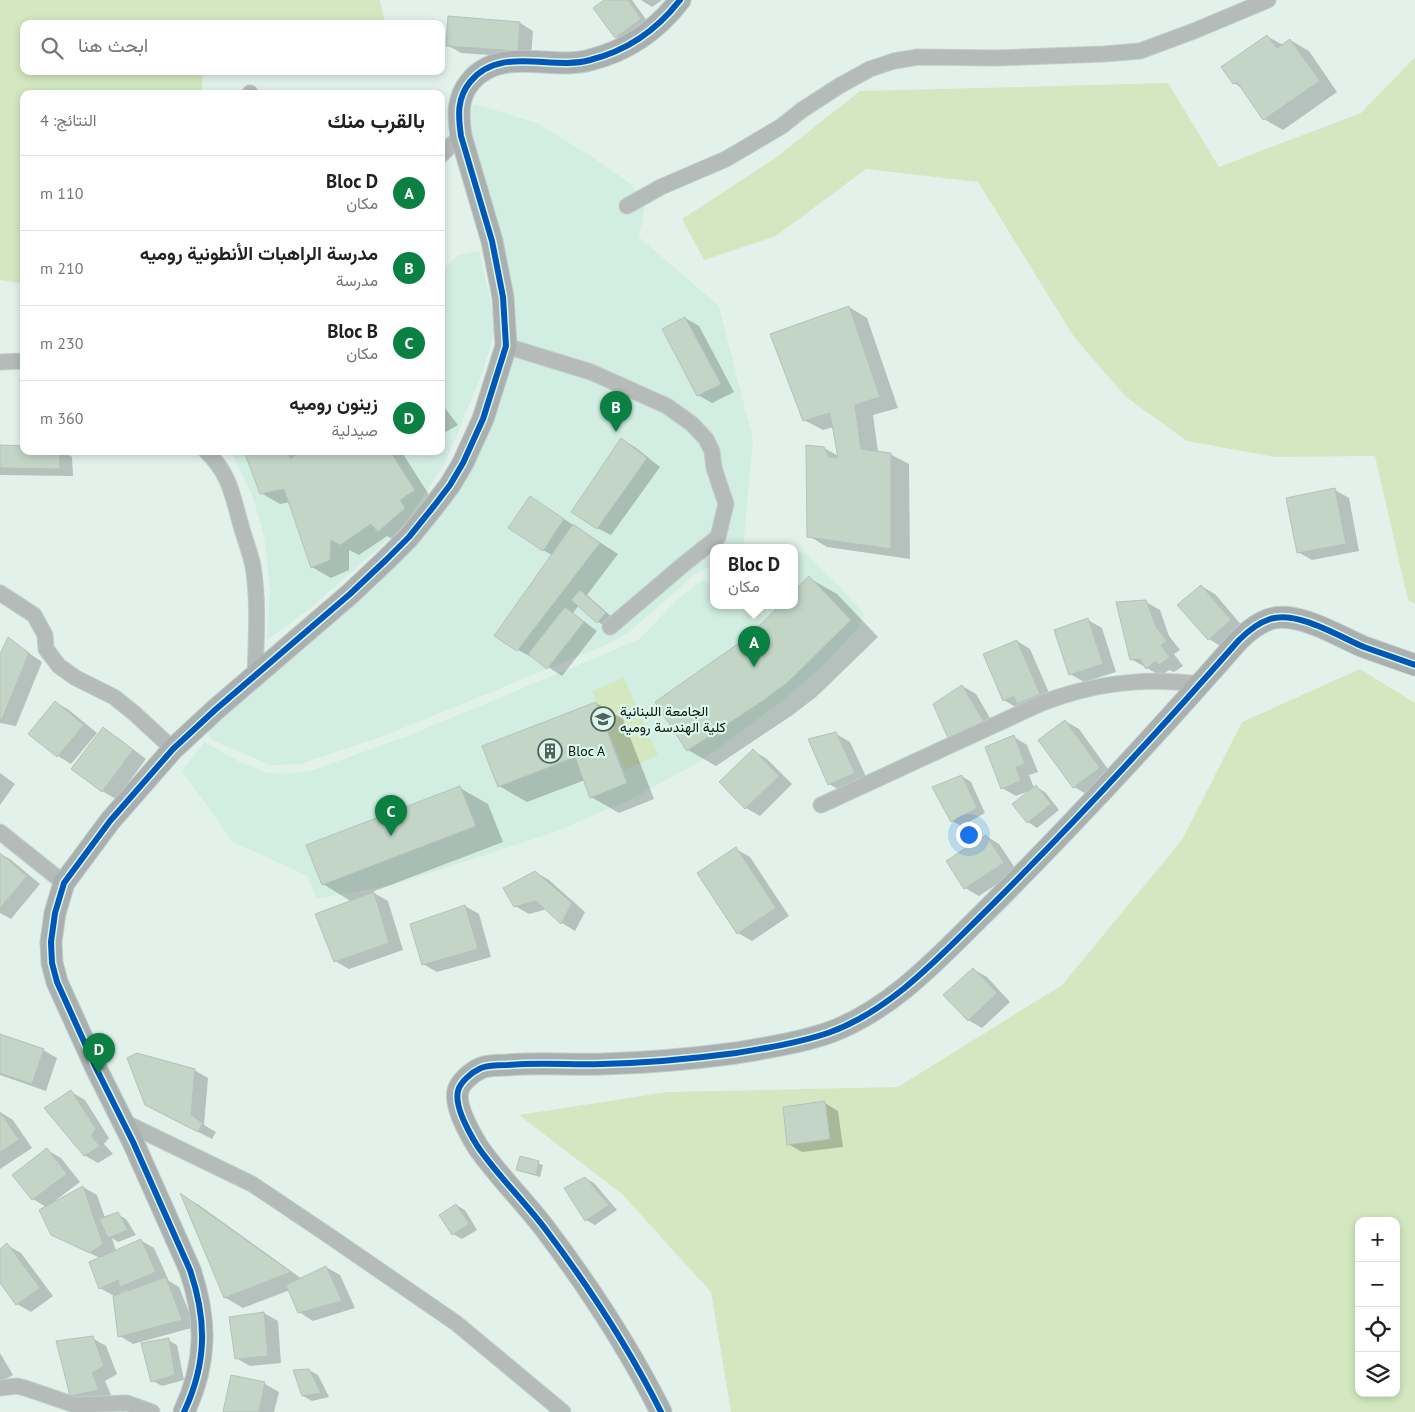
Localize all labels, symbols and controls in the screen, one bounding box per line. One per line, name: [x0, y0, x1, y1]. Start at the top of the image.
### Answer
search box: [20, 20, 445, 75]
text: ابحث هنا: [78, 33, 148, 57]
icon: search: [38, 34, 66, 62]
text: بالقرب منك: [327, 107, 425, 134]
text: النتائج: 4: [40, 110, 96, 130]
text: Bloc D: [326, 169, 378, 193]
text: 110 m: [40, 183, 83, 203]
text: A: [404, 183, 414, 203]
text: مكان: [346, 193, 378, 213]
text: مدرسة الراهبات الأنطونية روميه: [140, 241, 378, 265]
text: 210 m: [40, 258, 83, 278]
text: B: [404, 258, 414, 278]
text: مدرسة: [336, 270, 378, 290]
text: Bloc B: [327, 319, 378, 343]
text: 230 m: [40, 333, 83, 353]
text: C: [405, 333, 413, 353]
text: مكان: [346, 343, 378, 363]
text: زينون روميه: [289, 391, 378, 415]
pin: B: [600, 391, 632, 432]
text: 360 m: [40, 408, 83, 428]
text: D: [404, 408, 414, 428]
text: صيدلية: [332, 420, 378, 440]
popup: [710, 544, 798, 609]
text: Bloc D: [728, 552, 780, 576]
text: مكان: [728, 576, 760, 596]
pin: A: [738, 626, 770, 667]
place label: الجامعة اللبنانية كلية الهندسة روميه: [620, 702, 726, 736]
school or university icon: الجامعة اللبنانية كلية الهندسة روميه: [590, 706, 616, 732]
building icon: Bloc A: [537, 738, 563, 764]
place label: Bloc A: [568, 742, 606, 760]
pin: C: [375, 795, 407, 836]
your location: [956, 822, 982, 848]
pin: D: [83, 1033, 115, 1074]
map controls: [1355, 1217, 1400, 1397]
button: +: [1355, 1217, 1400, 1262]
button: −: [1355, 1262, 1400, 1307]
button: locate: [1355, 1307, 1400, 1352]
button: layers: [1355, 1352, 1400, 1397]

